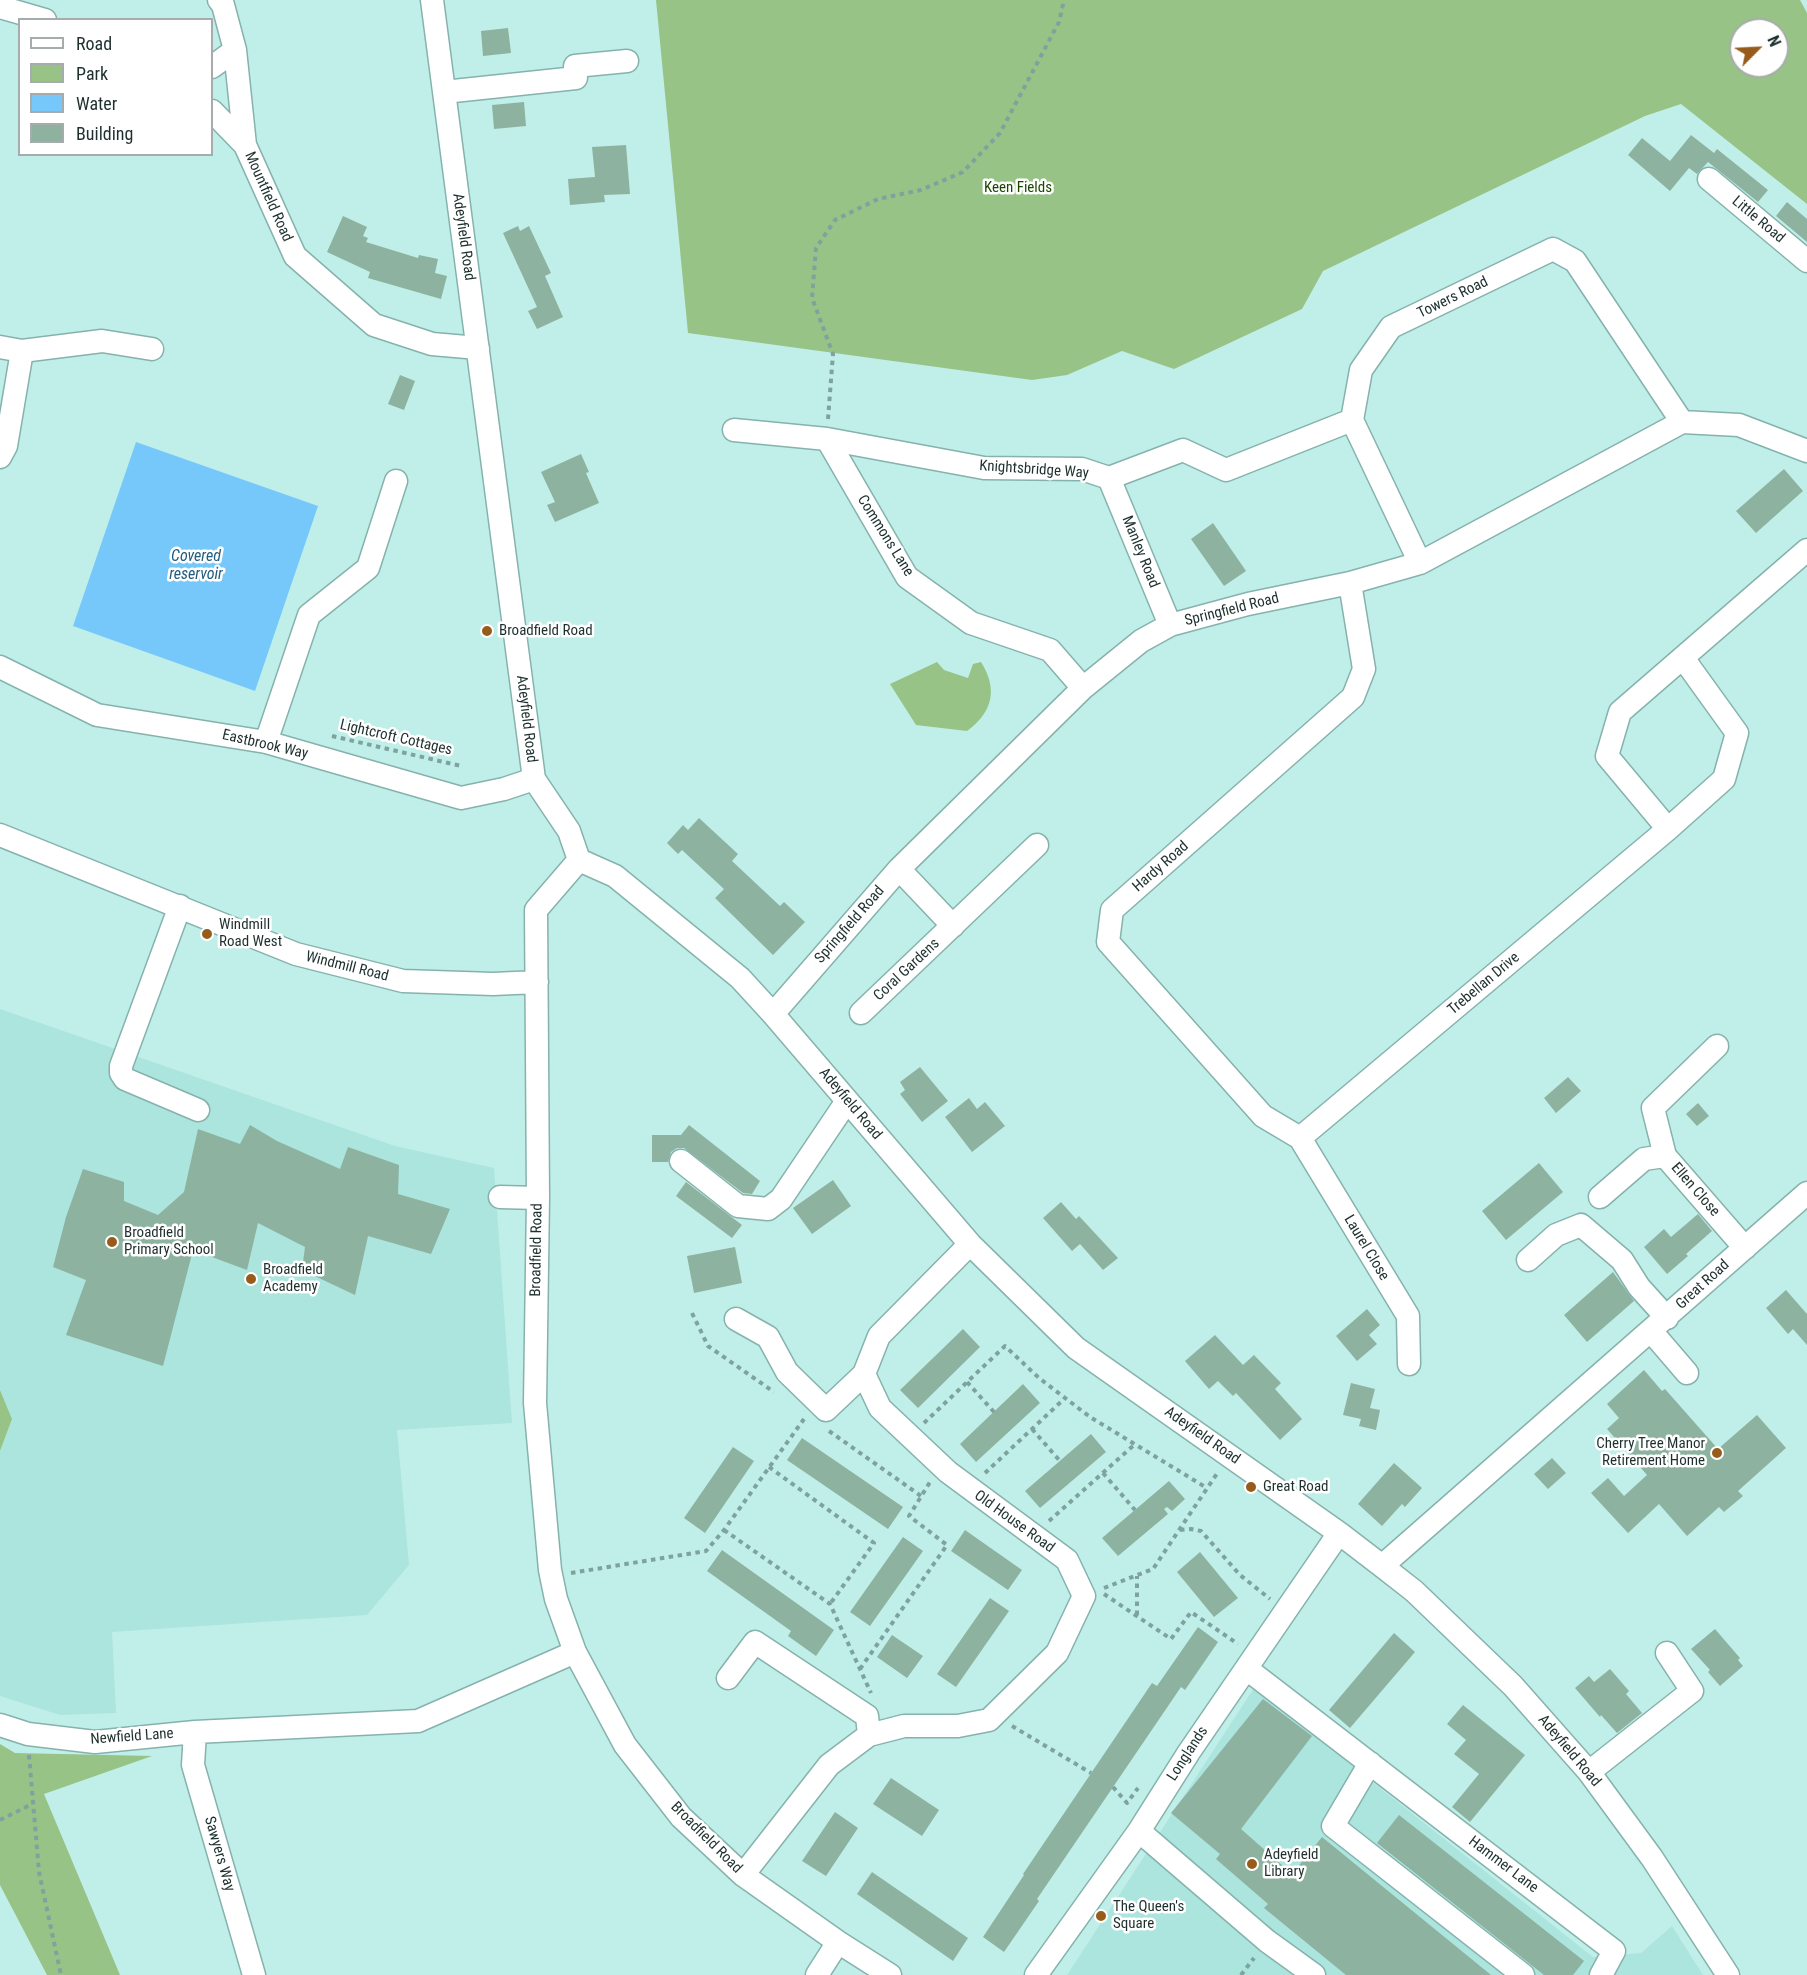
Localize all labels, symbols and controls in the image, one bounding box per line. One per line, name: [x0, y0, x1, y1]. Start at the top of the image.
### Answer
legend: [18, 18, 213, 156]
north arrow: [1729, 18, 1789, 78]
text: Road: [76, 33, 112, 54]
text: N: [1763, 33, 1785, 50]
text: Park: [76, 63, 108, 84]
text: Water: [76, 93, 117, 114]
text: Building: [76, 123, 133, 144]
street label: Mountfield Road: [240, 149, 296, 245]
park label: Keen Fields: [984, 179, 1052, 197]
street label: Adeyfield Road: [448, 192, 478, 282]
street label: Little Road: [1728, 193, 1788, 247]
street label: Towers Road: [1415, 273, 1491, 323]
street label: Knightsbridge Way: [979, 457, 1089, 483]
street label: Commons Lane: [853, 492, 917, 580]
street label: Manley Road: [1117, 513, 1163, 591]
water label: Covered reservoir: [169, 547, 223, 585]
street label: Springfield Road: [1183, 590, 1281, 630]
place label: Broadfield Road: [499, 622, 593, 640]
marker: Broadfield Road: [480, 624, 494, 638]
street label: Adeyfield Road: [512, 674, 540, 764]
street label: Lightcroft Cottages: [338, 716, 454, 760]
street label: Eastbrook Way: [220, 726, 310, 764]
street label: Hardy Road: [1129, 838, 1193, 896]
street label: Springfield Road: [811, 883, 889, 967]
place label: Windmill Road West: [219, 916, 282, 951]
marker: Windmill Road West: [200, 927, 214, 941]
street label: Coral Gardens: [870, 935, 944, 1005]
street label: Windmill Road: [304, 948, 390, 986]
street label: Trebellan Drive: [1445, 949, 1523, 1019]
street label: Adeyfield Road: [815, 1064, 885, 1144]
street label: Ellen Close: [1667, 1159, 1723, 1221]
street label: Broadfield Road: [527, 1203, 547, 1297]
street label: Laurel Close: [1339, 1212, 1393, 1284]
place label: Broadfield Primary School: [124, 1224, 214, 1259]
marker: Broadfield Primary School: [105, 1235, 119, 1249]
street label: Great Road: [1673, 1256, 1733, 1314]
place label: Broadfield Academy: [263, 1261, 323, 1296]
marker: Broadfield Academy: [244, 1272, 258, 1286]
street label: Adeyfield Road: [1161, 1403, 1243, 1469]
place label: Cherry Tree Manor Retirement Home: [1596, 1435, 1705, 1470]
marker: Cherry Tree Manor Retirement Home: [1710, 1446, 1724, 1460]
place label: Great Road: [1263, 1478, 1329, 1496]
marker: Great Road: [1244, 1480, 1258, 1494]
street label: Old House Road: [970, 1487, 1058, 1557]
street label: Adeyfield Road: [1534, 1711, 1604, 1791]
street label: Longlands: [1164, 1723, 1212, 1785]
street label: Newfield Lane: [90, 1725, 174, 1749]
street label: Broadfield Road: [667, 1799, 745, 1877]
street label: Sawyers Way: [200, 1814, 238, 1894]
street label: Hammer Lane: [1465, 1833, 1541, 1897]
place label: Adeyfield Library: [1264, 1846, 1319, 1881]
marker: Adeyfield Library: [1245, 1857, 1259, 1871]
place label: The Queen's Square: [1113, 1898, 1184, 1933]
marker: The Queen's Square: [1094, 1909, 1108, 1923]

